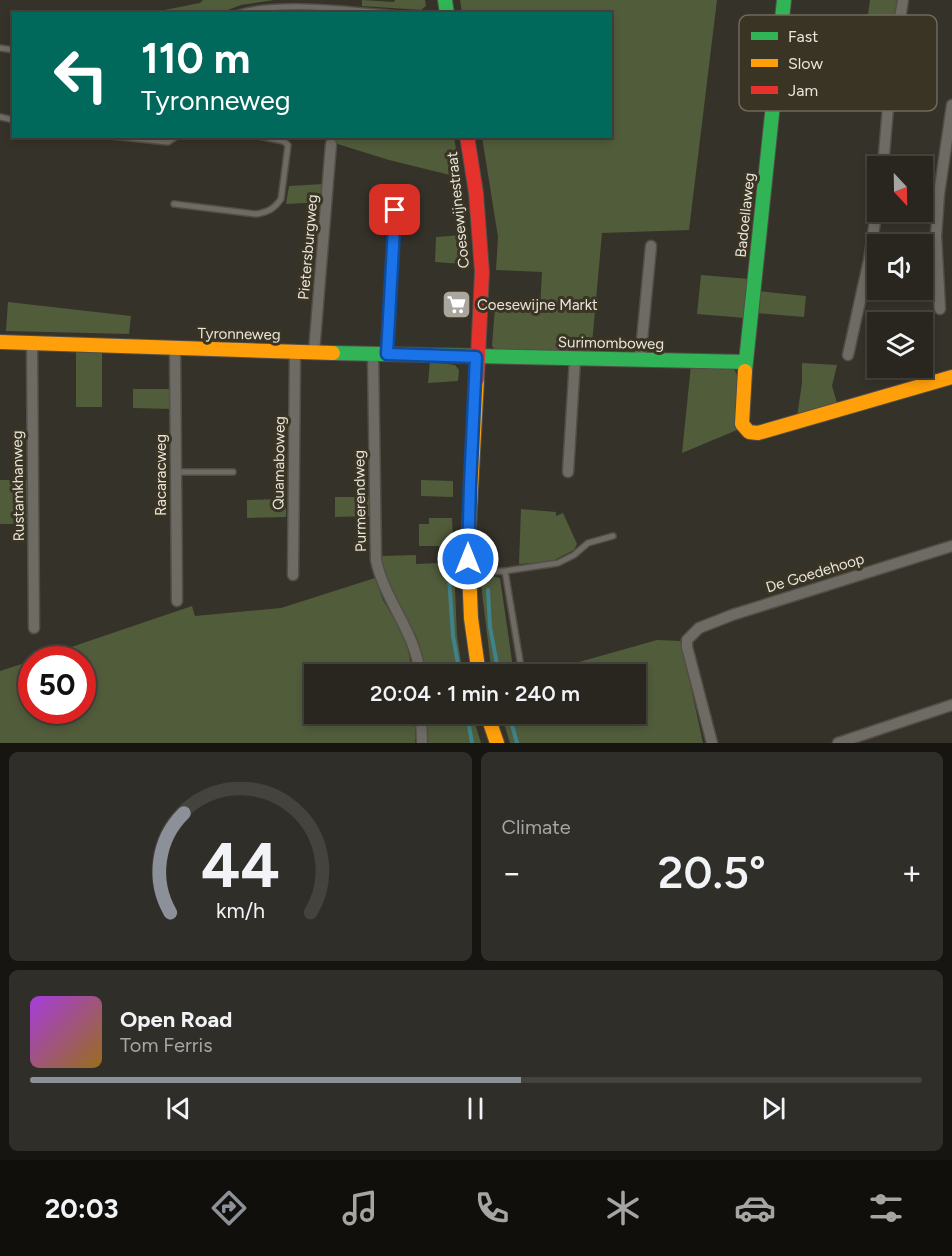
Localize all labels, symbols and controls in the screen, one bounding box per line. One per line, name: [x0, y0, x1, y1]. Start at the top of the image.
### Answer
legend: [739, 15, 937, 111]
text: Fast: [788, 27, 818, 46]
text: 110 m: [141, 33, 250, 84]
icon: left: [42, 36, 120, 114]
text: Slow: [788, 54, 823, 73]
text: Jam: [788, 81, 818, 100]
text: Tyronneweg: [141, 84, 291, 117]
street label: Coesewijnestraat: [443, 150, 473, 269]
north arrow: [867, 156, 933, 222]
map controls: [867, 156, 933, 378]
street label: Badoellaweg: [732, 172, 758, 258]
pin: [369, 184, 420, 235]
street label: Pietersburgweg: [294, 193, 322, 301]
icon: arrive: [378, 193, 411, 226]
button: sound: [867, 234, 933, 300]
supermarket icon: Coesewijne Markt: [440, 289, 472, 321]
place label: Coesewijne Markt: [477, 296, 598, 314]
button: layers: [867, 312, 933, 378]
street label: Tyronneweg: [197, 324, 281, 344]
street label: Surimomboweg: [558, 333, 664, 353]
street label: Quamaboweg: [269, 416, 289, 510]
street label: Rustamkhanweg: [8, 430, 28, 542]
street label: Racaracweg: [152, 434, 170, 516]
street label: Purmerendweg: [350, 450, 370, 552]
position arrow: [436, 527, 500, 591]
street label: De Goedehoop: [764, 549, 867, 597]
speed limit sign: 50: [18, 646, 96, 724]
text: 20:04 · 1 min · 240 m: [370, 680, 580, 707]
text: Climate: [502, 815, 571, 839]
text: 44: [201, 828, 280, 903]
text: 20.5°: [658, 845, 766, 899]
text: −: [502, 853, 522, 892]
text: +: [901, 853, 922, 892]
text: km/h: [216, 899, 265, 924]
text: Open Road: [120, 1006, 232, 1033]
text: Tom Ferris: [120, 1033, 213, 1057]
icon: previous: [162, 1092, 195, 1125]
icon: pause: [459, 1092, 492, 1125]
icon: next: [757, 1092, 790, 1125]
icon: directions: [208, 1187, 250, 1229]
icon: music: [339, 1187, 381, 1229]
icon: phone: [471, 1187, 513, 1229]
icon: climate: [602, 1187, 644, 1229]
icon: car: [734, 1187, 776, 1229]
icon: filters: [865, 1187, 907, 1229]
text: 20:03: [45, 1192, 118, 1225]

